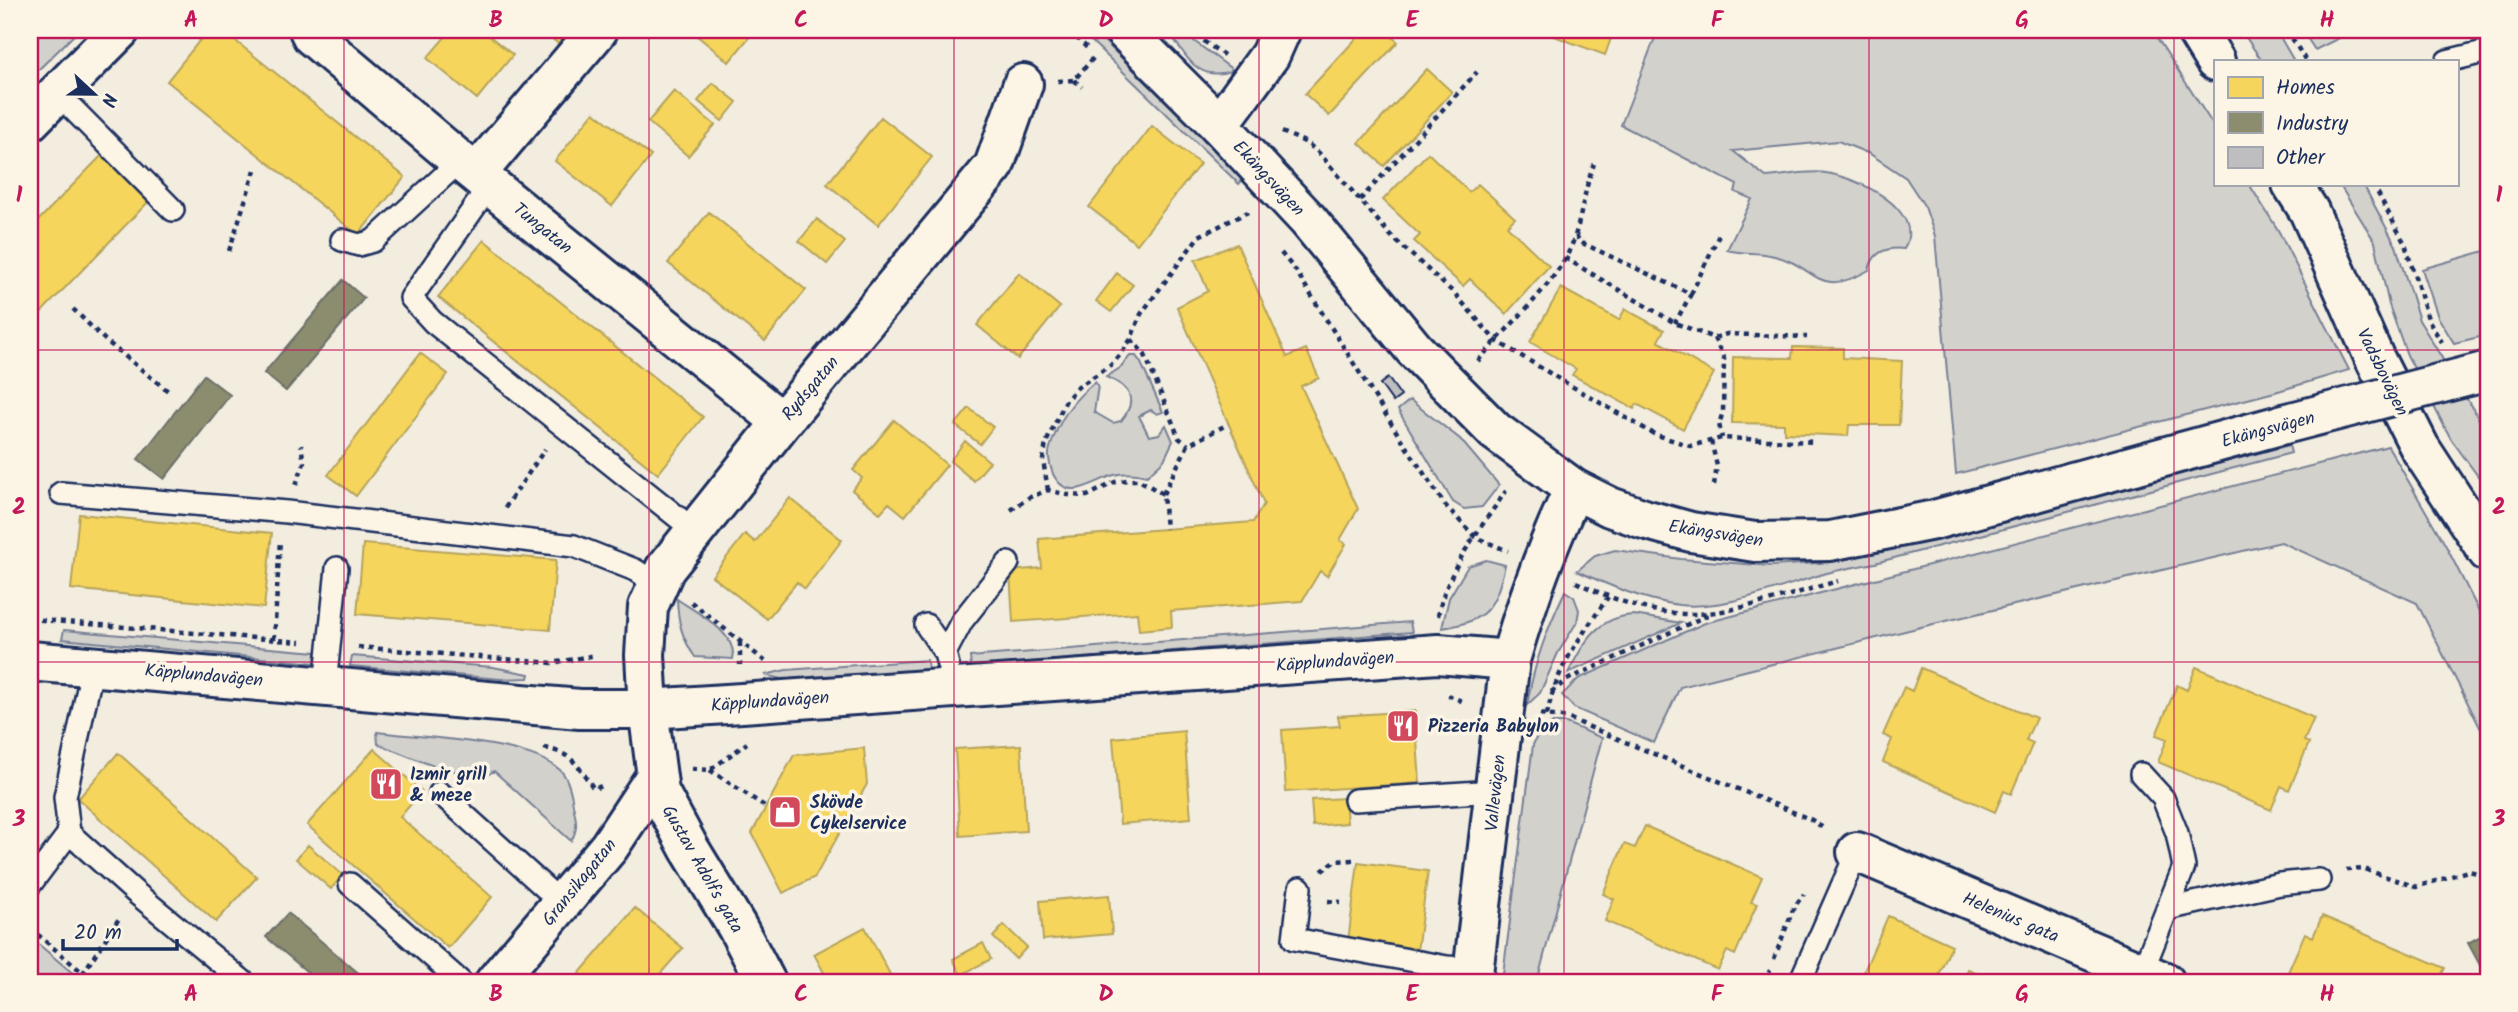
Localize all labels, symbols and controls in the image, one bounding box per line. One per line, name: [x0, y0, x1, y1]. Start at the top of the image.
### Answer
text: A: [184, 3, 198, 39]
text: B: [489, 3, 503, 39]
text: C: [794, 3, 808, 39]
text: D: [1098, 3, 1114, 39]
text: E: [1406, 3, 1420, 39]
text: F: [1711, 3, 1725, 39]
text: G: [2015, 3, 2029, 39]
text: H: [2320, 3, 2335, 39]
north arrow: [60, 60, 130, 130]
legend: [2214, 60, 2458, 186]
text: Homes: [2276, 72, 2335, 105]
text: N: [92, 88, 124, 111]
text: Industry: [2276, 108, 2348, 141]
street label: Ekängsvägen: [1225, 134, 1311, 224]
text: Other: [2276, 142, 2326, 175]
text: 1: [16, 178, 23, 214]
text: 1: [2496, 178, 2503, 214]
street label: Tungatan: [506, 196, 578, 262]
street label: Vadsbovägen: [2348, 324, 2415, 422]
street label: Rydsgatan: [775, 350, 847, 428]
street label: Ekängsvägen: [2218, 404, 2318, 457]
text: 2: [12, 490, 26, 526]
text: 2: [2492, 490, 2506, 526]
street label: Ekängsvägen: [1666, 513, 1765, 556]
street label: Käpplundavägen: [1275, 644, 1395, 681]
street label: Käpplundavägen: [143, 657, 264, 696]
street label: Käpplundavägen: [710, 684, 830, 721]
restaurant icon: Pizzeria Babylon: [1384, 707, 1422, 745]
place label: Pizzeria Babylon: [1428, 713, 1559, 742]
street label: Vallevägen: [1478, 753, 1515, 833]
place label: Izmir grill & meze: [410, 761, 487, 811]
restaurant icon: Izmir grill & meze: [367, 765, 405, 803]
place label: Skövde Cykelservice: [810, 789, 907, 839]
shop icon: Skövde Cykelservice: [766, 793, 804, 831]
street label: Gustav Adolfs gata: [653, 800, 750, 939]
text: 3: [12, 802, 26, 838]
text: 3: [2492, 802, 2506, 838]
street label: Gransikagatan: [536, 833, 625, 933]
street label: Helenius gata: [1958, 885, 2063, 952]
scale bar: [63, 907, 177, 951]
text: 20 m: [74, 917, 122, 950]
text: A: [184, 977, 198, 1012]
text: B: [489, 977, 503, 1012]
text: C: [794, 977, 808, 1012]
text: D: [1098, 977, 1114, 1012]
text: E: [1406, 977, 1420, 1012]
text: F: [1711, 977, 1725, 1012]
text: G: [2015, 977, 2029, 1012]
text: H: [2320, 977, 2335, 1012]

